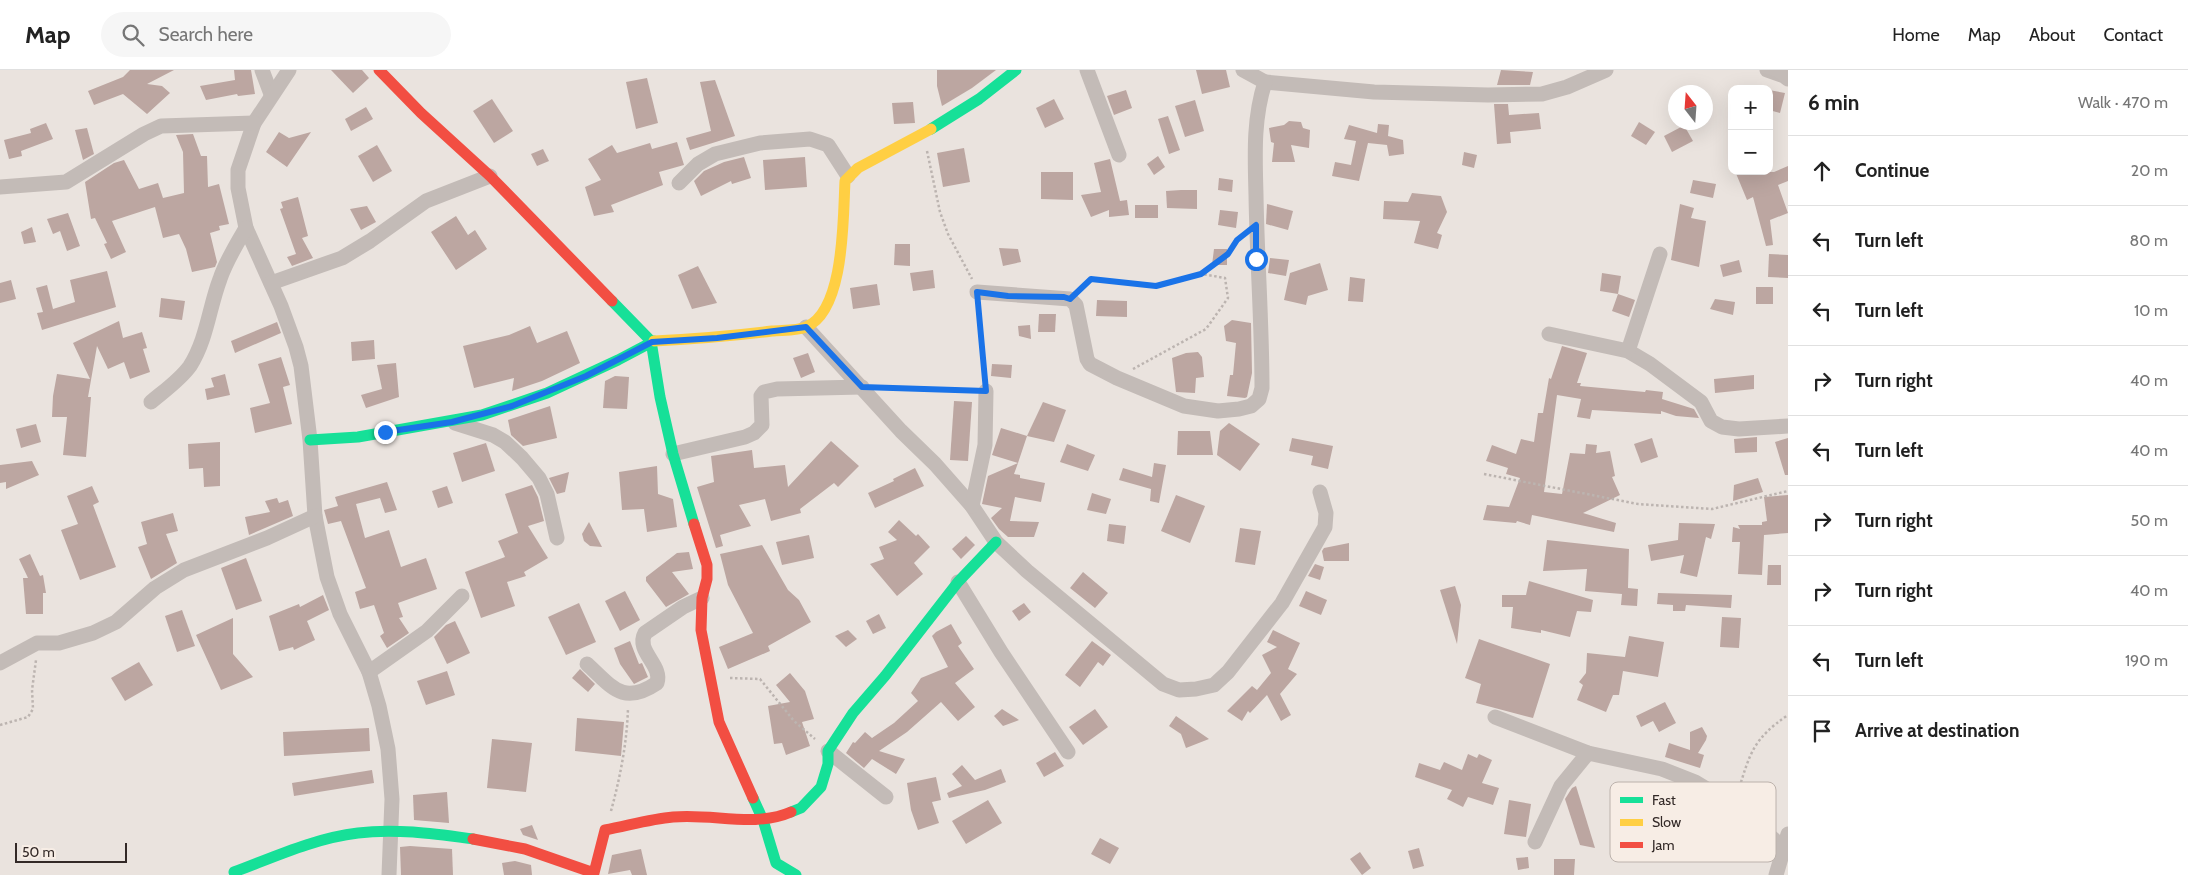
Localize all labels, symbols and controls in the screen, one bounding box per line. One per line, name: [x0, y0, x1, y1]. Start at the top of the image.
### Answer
search box: [101, 12, 451, 57]
text: Map: [25, 20, 71, 49]
icon: search: [119, 21, 147, 49]
text: Search here: [159, 23, 253, 46]
text: Home: [1892, 24, 1940, 46]
text: Map: [1968, 24, 2001, 46]
text: About: [2029, 24, 2075, 46]
text: Contact: [2103, 24, 2163, 46]
north arrow: [1668, 85, 1713, 130]
map controls: [1728, 85, 1773, 175]
button: +: [1728, 85, 1773, 130]
text: 6 min: [1808, 90, 1859, 115]
text: Walk · 470 m: [2078, 93, 2168, 112]
button: −: [1728, 130, 1773, 175]
icon: ahead: [1808, 157, 1836, 185]
text: Continue: [1855, 159, 1929, 182]
text: 20 m: [2131, 161, 2168, 180]
icon: left: [1808, 227, 1836, 255]
text: Turn left: [1855, 229, 1923, 252]
text: 80 m: [2130, 231, 2168, 250]
route start: [1245, 248, 1268, 271]
icon: left: [1808, 297, 1836, 325]
text: Turn left: [1855, 299, 1923, 322]
text: 10 m: [2134, 301, 2168, 320]
icon: right: [1808, 367, 1836, 395]
text: Turn right: [1855, 369, 1933, 392]
text: 40 m: [2130, 371, 2168, 390]
route end: [374, 421, 397, 444]
icon: left: [1808, 437, 1836, 465]
text: Turn left: [1855, 439, 1923, 462]
text: 40 m: [2130, 441, 2168, 460]
icon: right: [1808, 507, 1836, 535]
text: Turn right: [1855, 509, 1933, 532]
text: 50 m: [2131, 511, 2168, 530]
icon: right: [1808, 577, 1836, 605]
text: Turn right: [1855, 579, 1933, 602]
text: 40 m: [2130, 581, 2168, 600]
icon: left: [1808, 647, 1836, 675]
text: Turn left: [1855, 649, 1923, 672]
text: 190 m: [2125, 651, 2168, 670]
icon: arrive: [1808, 717, 1836, 745]
text: Arrive at destination: [1855, 719, 2019, 742]
legend: [1610, 782, 1776, 862]
text: Fast: [1652, 791, 1676, 809]
text: Slow: [1652, 813, 1681, 831]
text: Jam: [1651, 836, 1674, 854]
scale bar: [15, 840, 128, 863]
text: 50 m: [22, 843, 55, 861]

